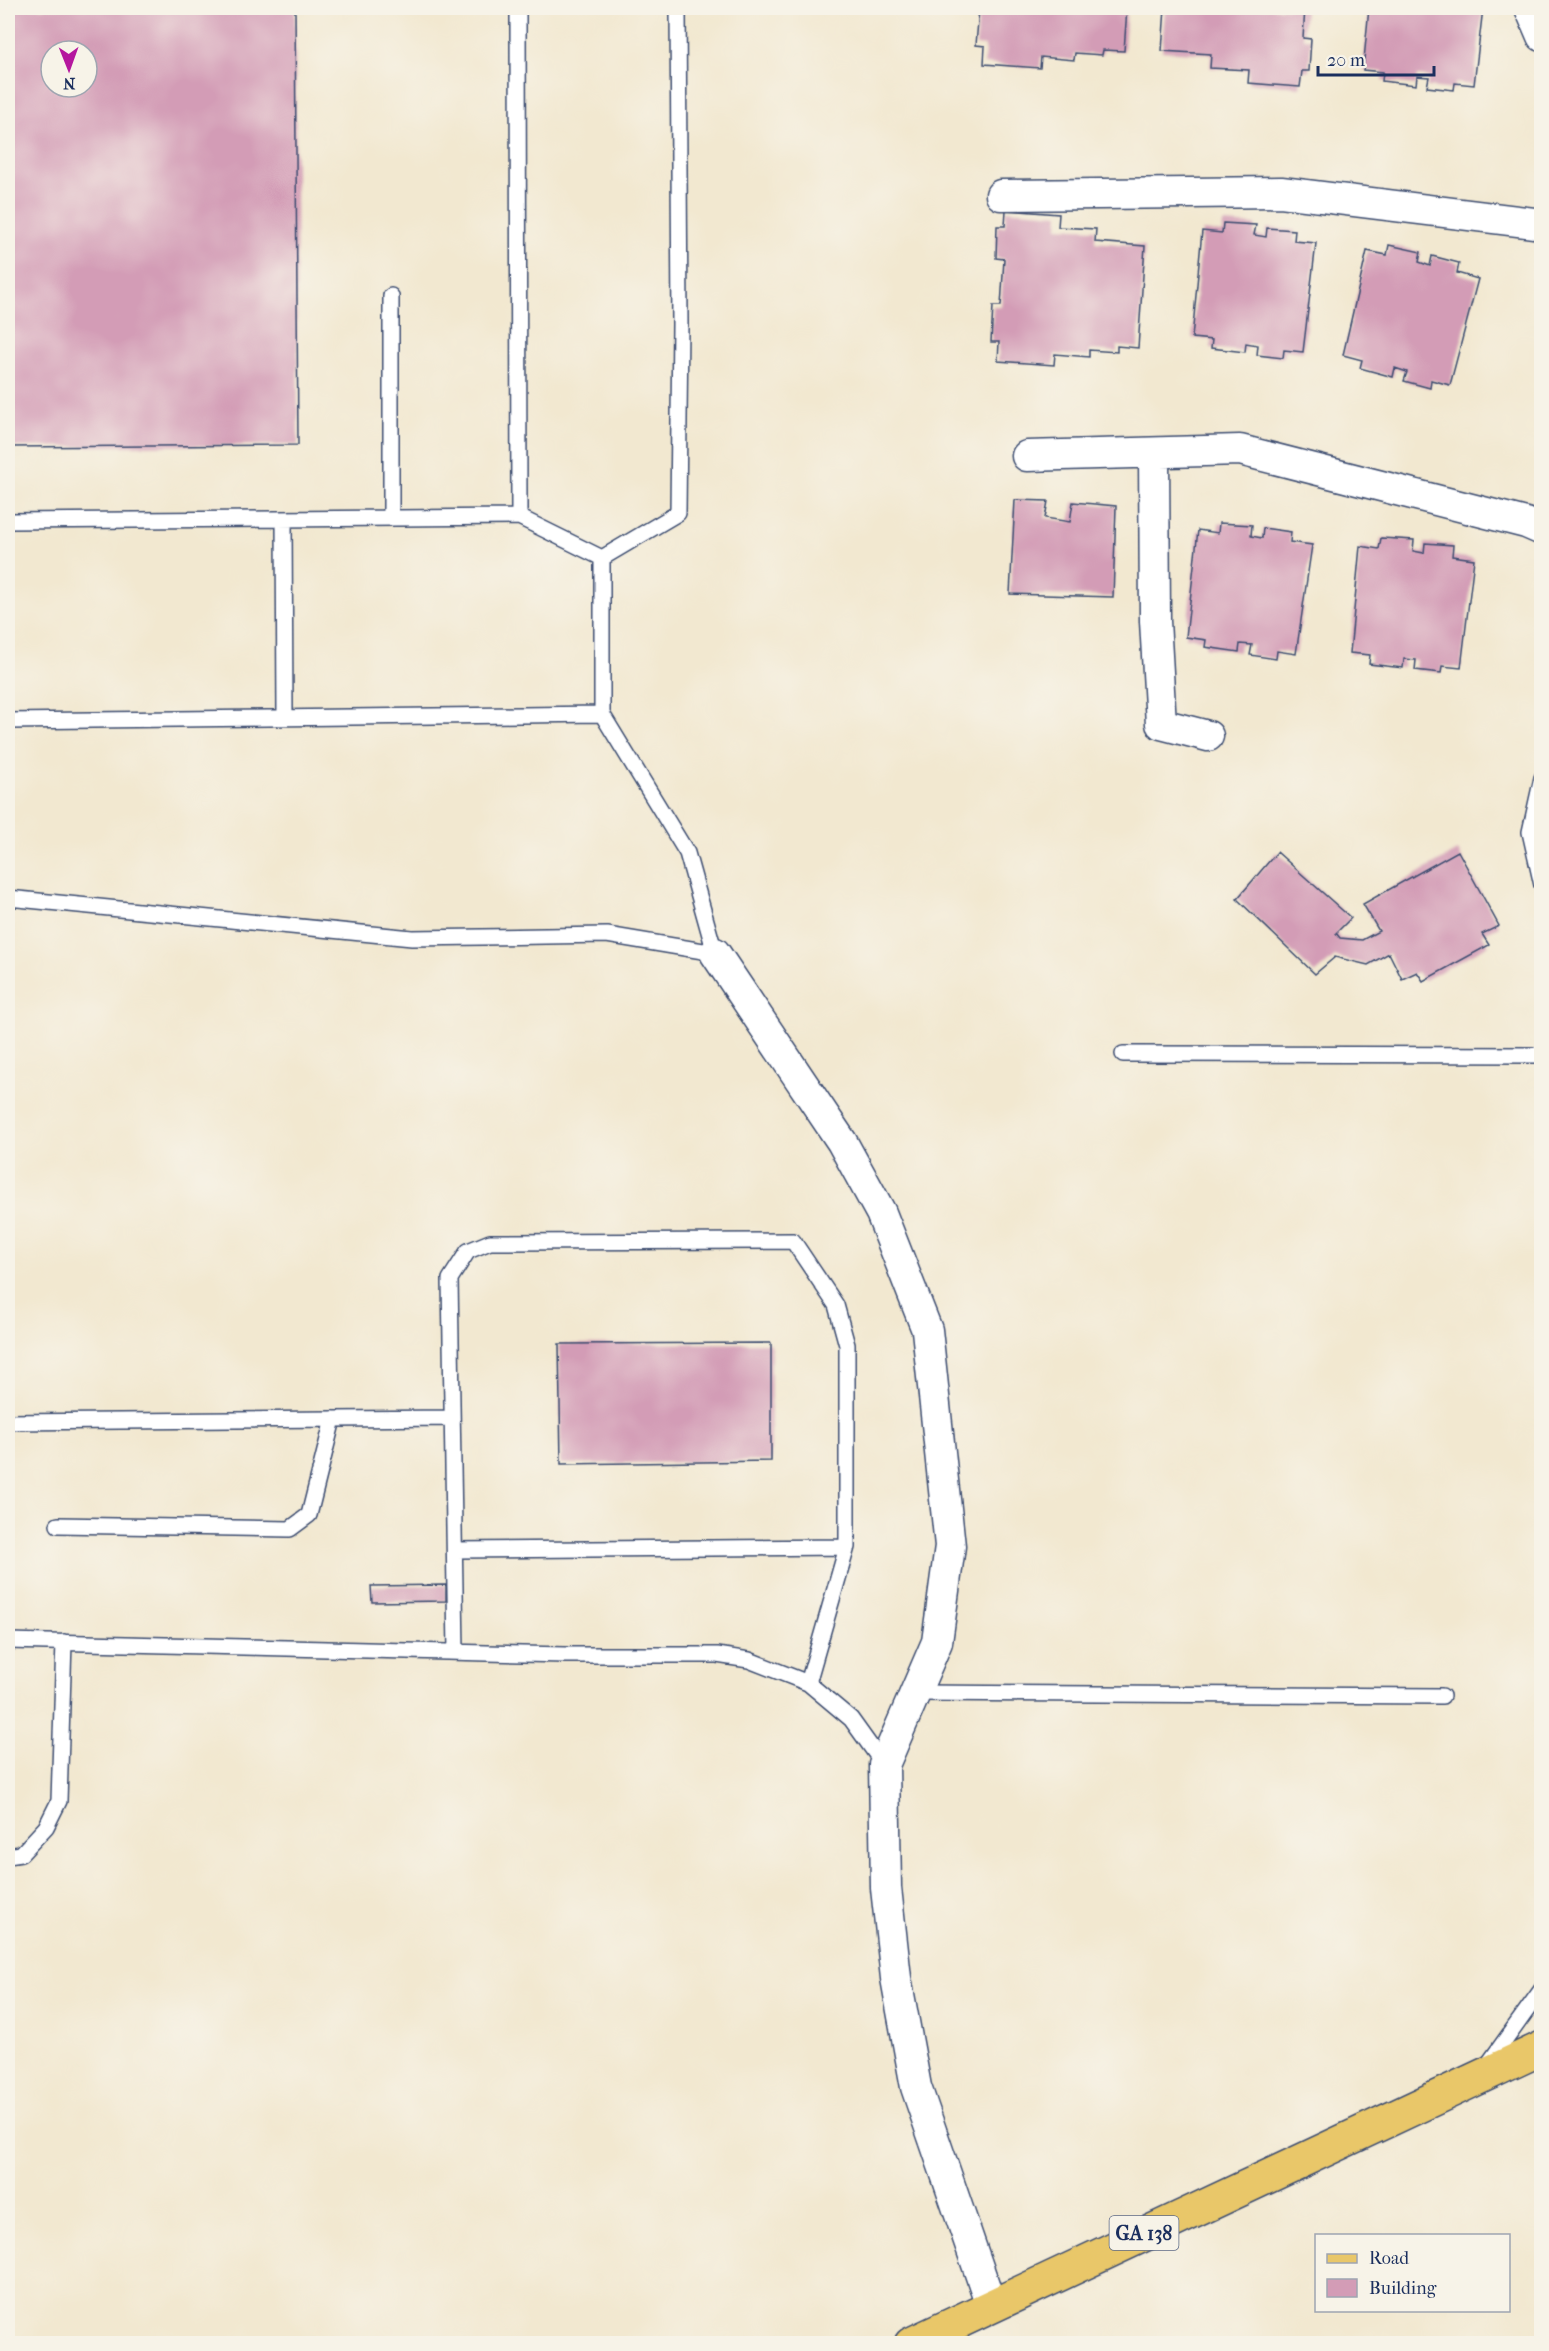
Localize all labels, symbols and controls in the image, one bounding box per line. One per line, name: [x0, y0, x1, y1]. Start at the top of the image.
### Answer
north arrow: [39, 39, 99, 99]
scale bar: [1318, 39, 1434, 77]
text: 20 m: [1327, 50, 1365, 71]
text: N: [62, 74, 75, 93]
road number: GA 138: [1110, 2216, 1178, 2250]
legend: [1315, 2234, 1510, 2312]
text: Road: [1369, 2248, 1409, 2269]
text: Building: [1369, 2278, 1437, 2299]

